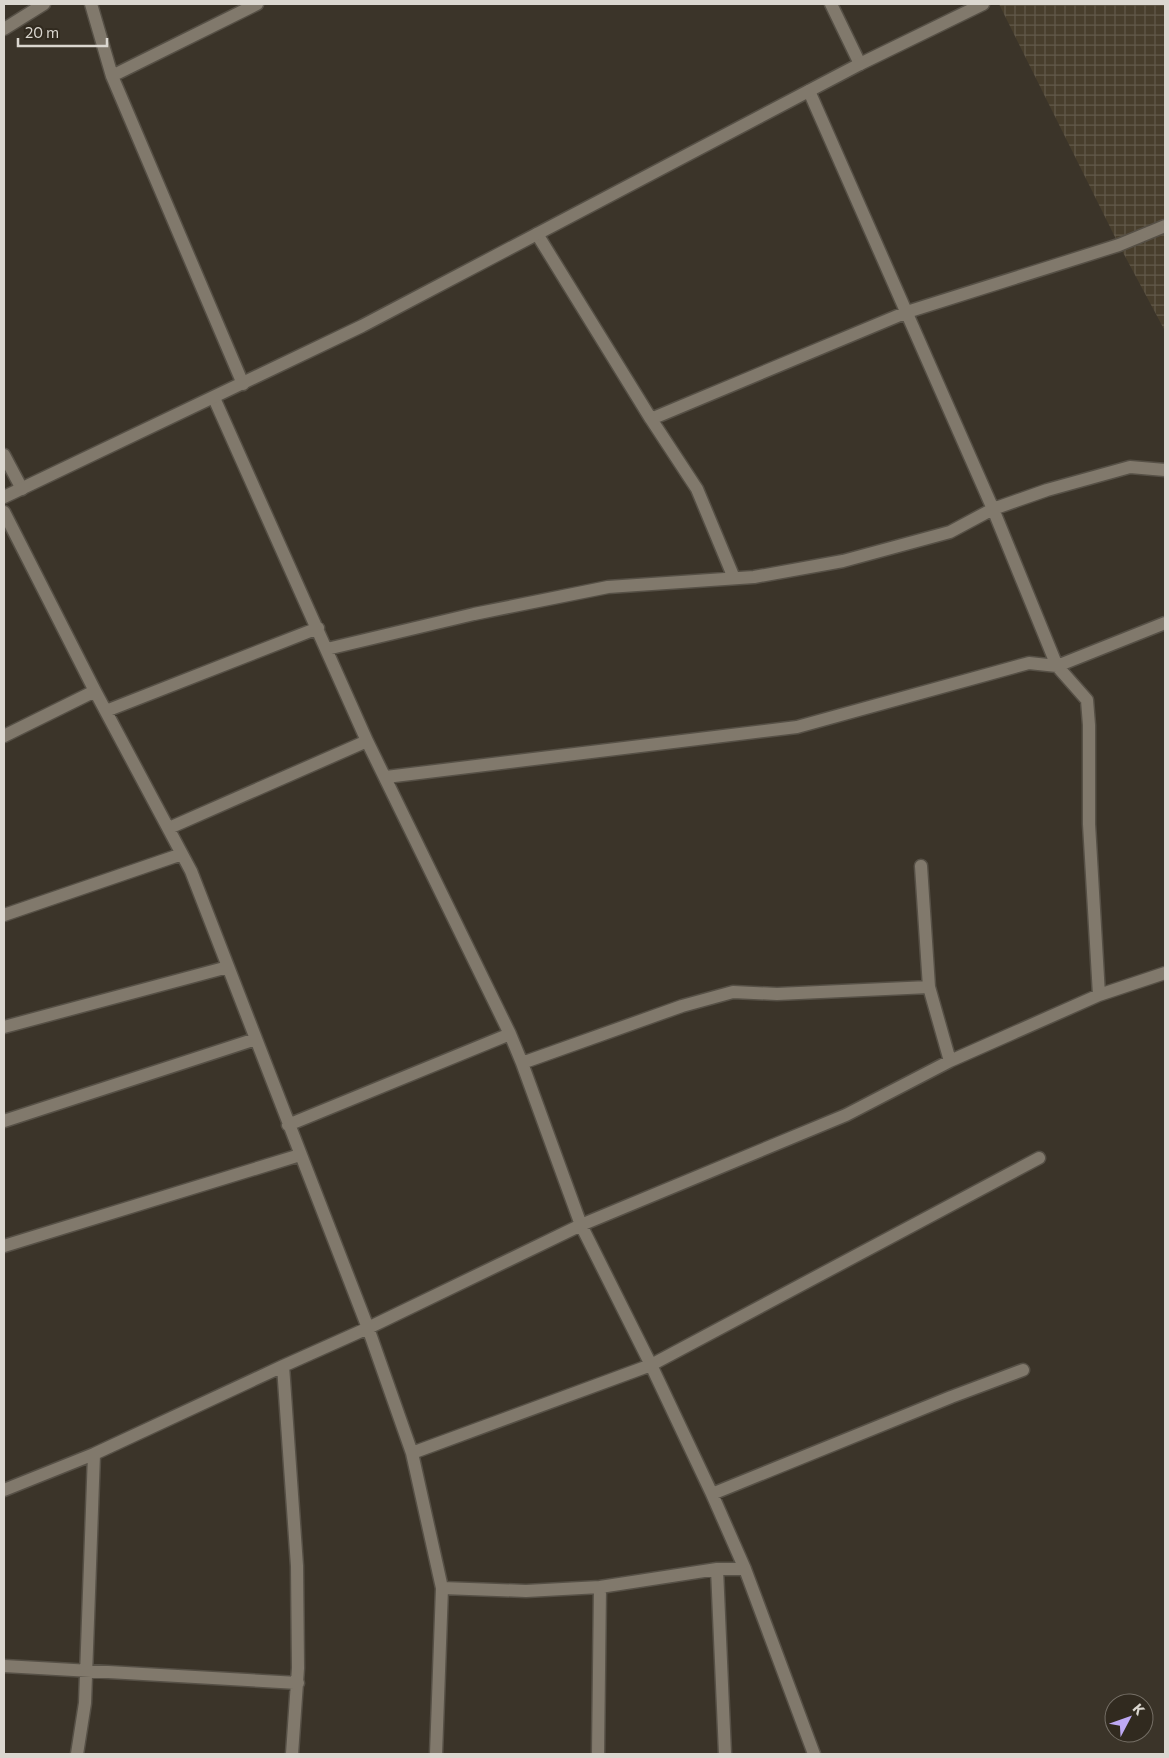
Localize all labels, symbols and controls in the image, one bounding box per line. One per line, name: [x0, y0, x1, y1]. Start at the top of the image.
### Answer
scale bar: [18, 15, 106, 47]
text: 20 m: [25, 23, 59, 41]
north arrow: [1104, 1693, 1154, 1743]
text: K: [1130, 1700, 1149, 1719]

